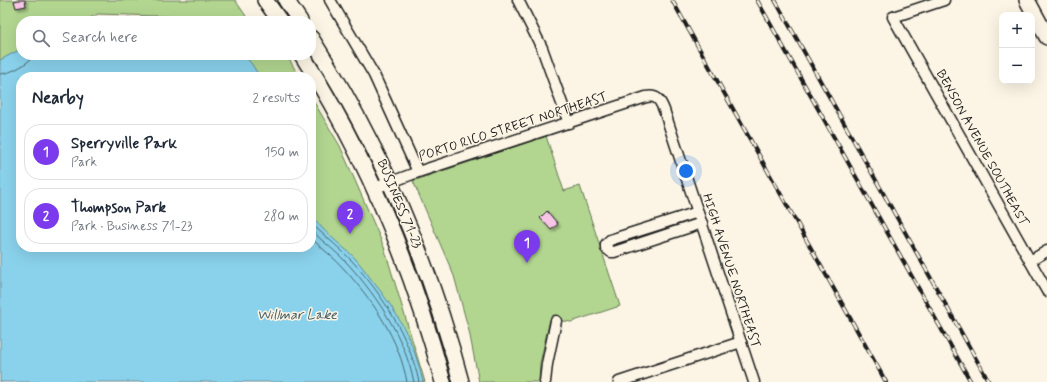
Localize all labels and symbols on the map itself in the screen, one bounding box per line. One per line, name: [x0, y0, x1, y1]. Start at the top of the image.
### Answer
street label: BENSON AVENUE SOUTHEAST: [932, 67, 1033, 230]
street label: PORTO RICO STREET NORTHEAST: [416, 88, 610, 166]
street label: BUSINESS 71-23: [373, 157, 426, 252]
your location: [676, 161, 696, 181]
street label: HIGH AVENUE NORTHEAST: [698, 192, 764, 350]
pin: 2: [337, 201, 363, 234]
pin: 1: [514, 230, 540, 263]
water label: Willmar Lake: [257, 306, 338, 324]

